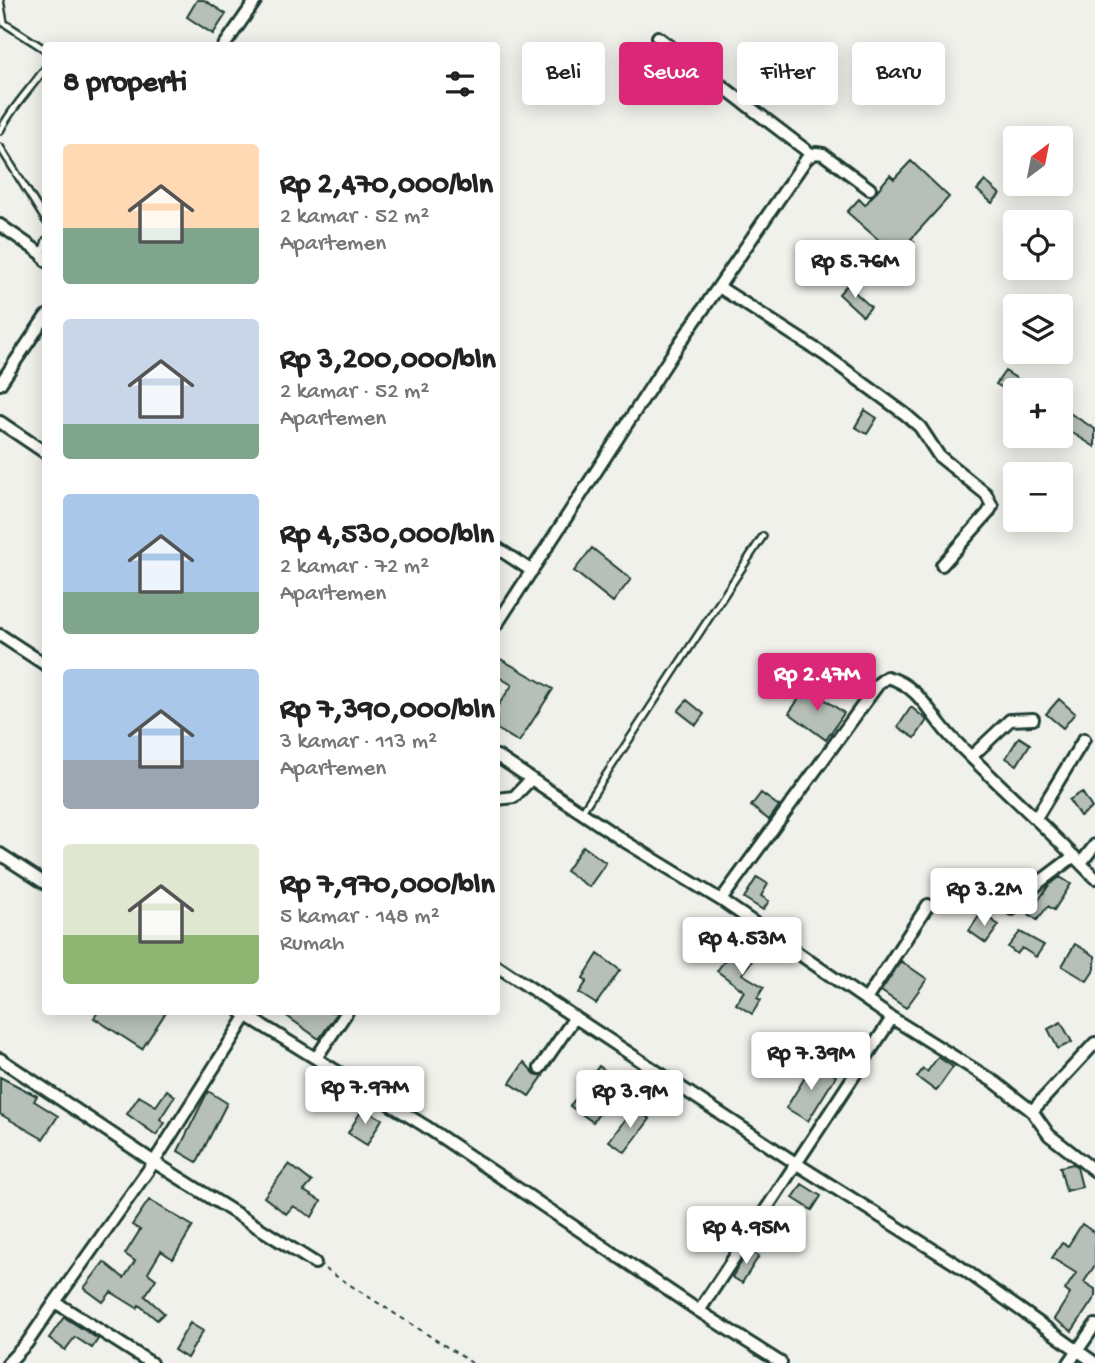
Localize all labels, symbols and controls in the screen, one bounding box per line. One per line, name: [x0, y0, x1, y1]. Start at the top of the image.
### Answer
chip: Beli: [522, 42, 605, 105]
chip: Sewa: [619, 42, 723, 105]
chip: Filter: [737, 42, 838, 105]
chip: Baru: [852, 42, 945, 105]
icon: filters: [441, 65, 479, 103]
text: 8 properti: [63, 67, 187, 102]
north arrow: [1003, 126, 1073, 196]
map controls: [1003, 126, 1073, 532]
text: Rp 2,470,000/bln: [280, 169, 493, 204]
icon: home: [119, 172, 203, 256]
text: 2 kamar · 52 m²: [280, 204, 429, 231]
button: locate: [1003, 210, 1073, 280]
text: Apartemen: [280, 231, 386, 258]
pin: Rp 5.76M: [783, 240, 927, 300]
text: Rp 5.76M: [811, 249, 899, 276]
button: layers: [1003, 294, 1073, 364]
text: Rp 3,200,000/bln: [280, 344, 496, 379]
icon: home: [119, 347, 203, 431]
button: +: [1003, 378, 1073, 448]
text: 2 kamar · 52 m²: [280, 379, 429, 406]
text: Apartemen: [280, 406, 386, 433]
button: −: [1003, 462, 1073, 532]
text: Rp 4,530,000/bln: [280, 519, 494, 554]
icon: home: [119, 522, 203, 606]
text: 2 kamar · 72 m²: [280, 554, 429, 581]
text: Apartemen: [280, 581, 386, 608]
pin: Rp 2.47M: [745, 654, 889, 713]
text: Rp 2.47M: [774, 662, 860, 689]
text: Rp 7,390,000/bln: [280, 694, 495, 729]
icon: home: [119, 697, 203, 781]
text: 3 kamar · 113 m²: [280, 729, 437, 756]
text: Apartemen: [280, 756, 386, 783]
text: Rp 7,970,000/bln: [280, 869, 495, 904]
pin: Rp 3.2M: [919, 869, 1049, 928]
icon: home: [119, 872, 203, 956]
text: Rp 3.2M: [946, 877, 1022, 904]
text: 5 kamar · 148 m²: [280, 904, 440, 931]
pin: Rp 4.53M: [670, 918, 814, 977]
text: Rp 4.53M: [699, 926, 785, 953]
text: Rumah: [280, 931, 344, 958]
pin: Rp 7.39M: [739, 1032, 883, 1092]
text: Rp 7.39M: [767, 1041, 855, 1068]
pin: Rp 7.97M: [293, 1066, 437, 1126]
pin: Rp 3.9M: [565, 1070, 695, 1130]
text: Rp 7.97M: [321, 1075, 409, 1102]
text: Rp 3.9M: [592, 1079, 668, 1106]
pin: Rp 4.95M: [674, 1206, 818, 1266]
text: Rp 4.95M: [703, 1215, 789, 1242]

